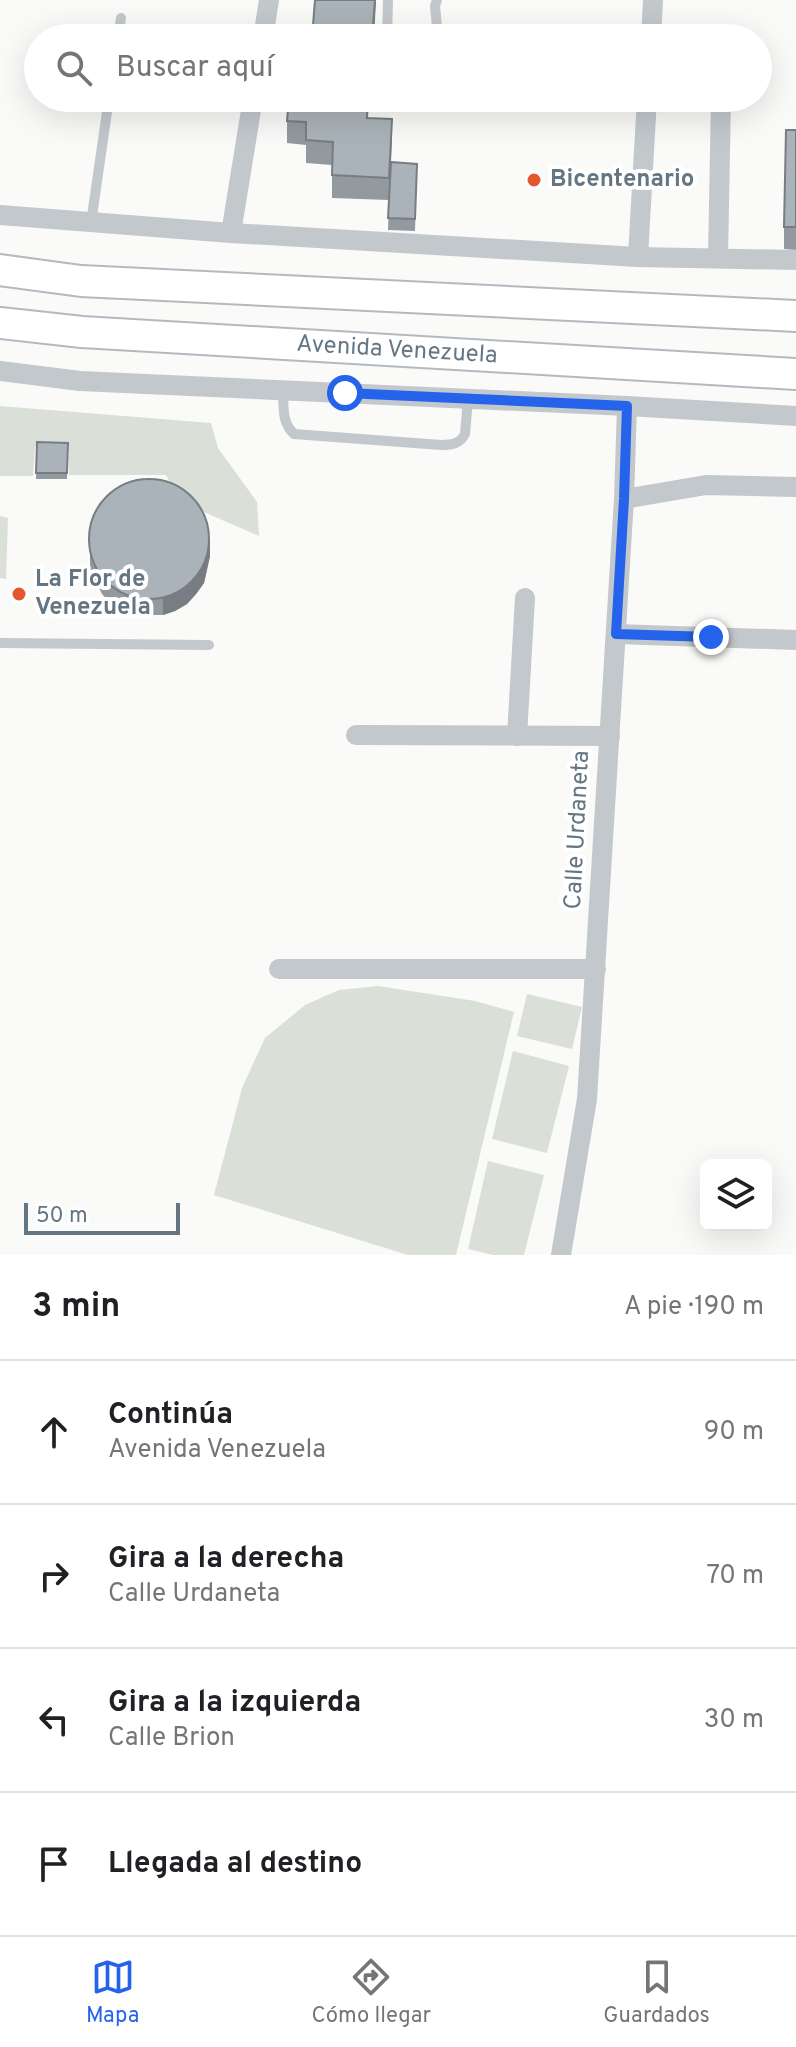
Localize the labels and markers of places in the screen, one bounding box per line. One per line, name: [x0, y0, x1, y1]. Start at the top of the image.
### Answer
place label: Bicentenario: [550, 165, 694, 195]
marker: Bicentenario: [525, 171, 543, 189]
place label: La Flor de Venezuela: [35, 565, 151, 623]
marker: La Flor de Venezuela: [10, 585, 28, 603]

